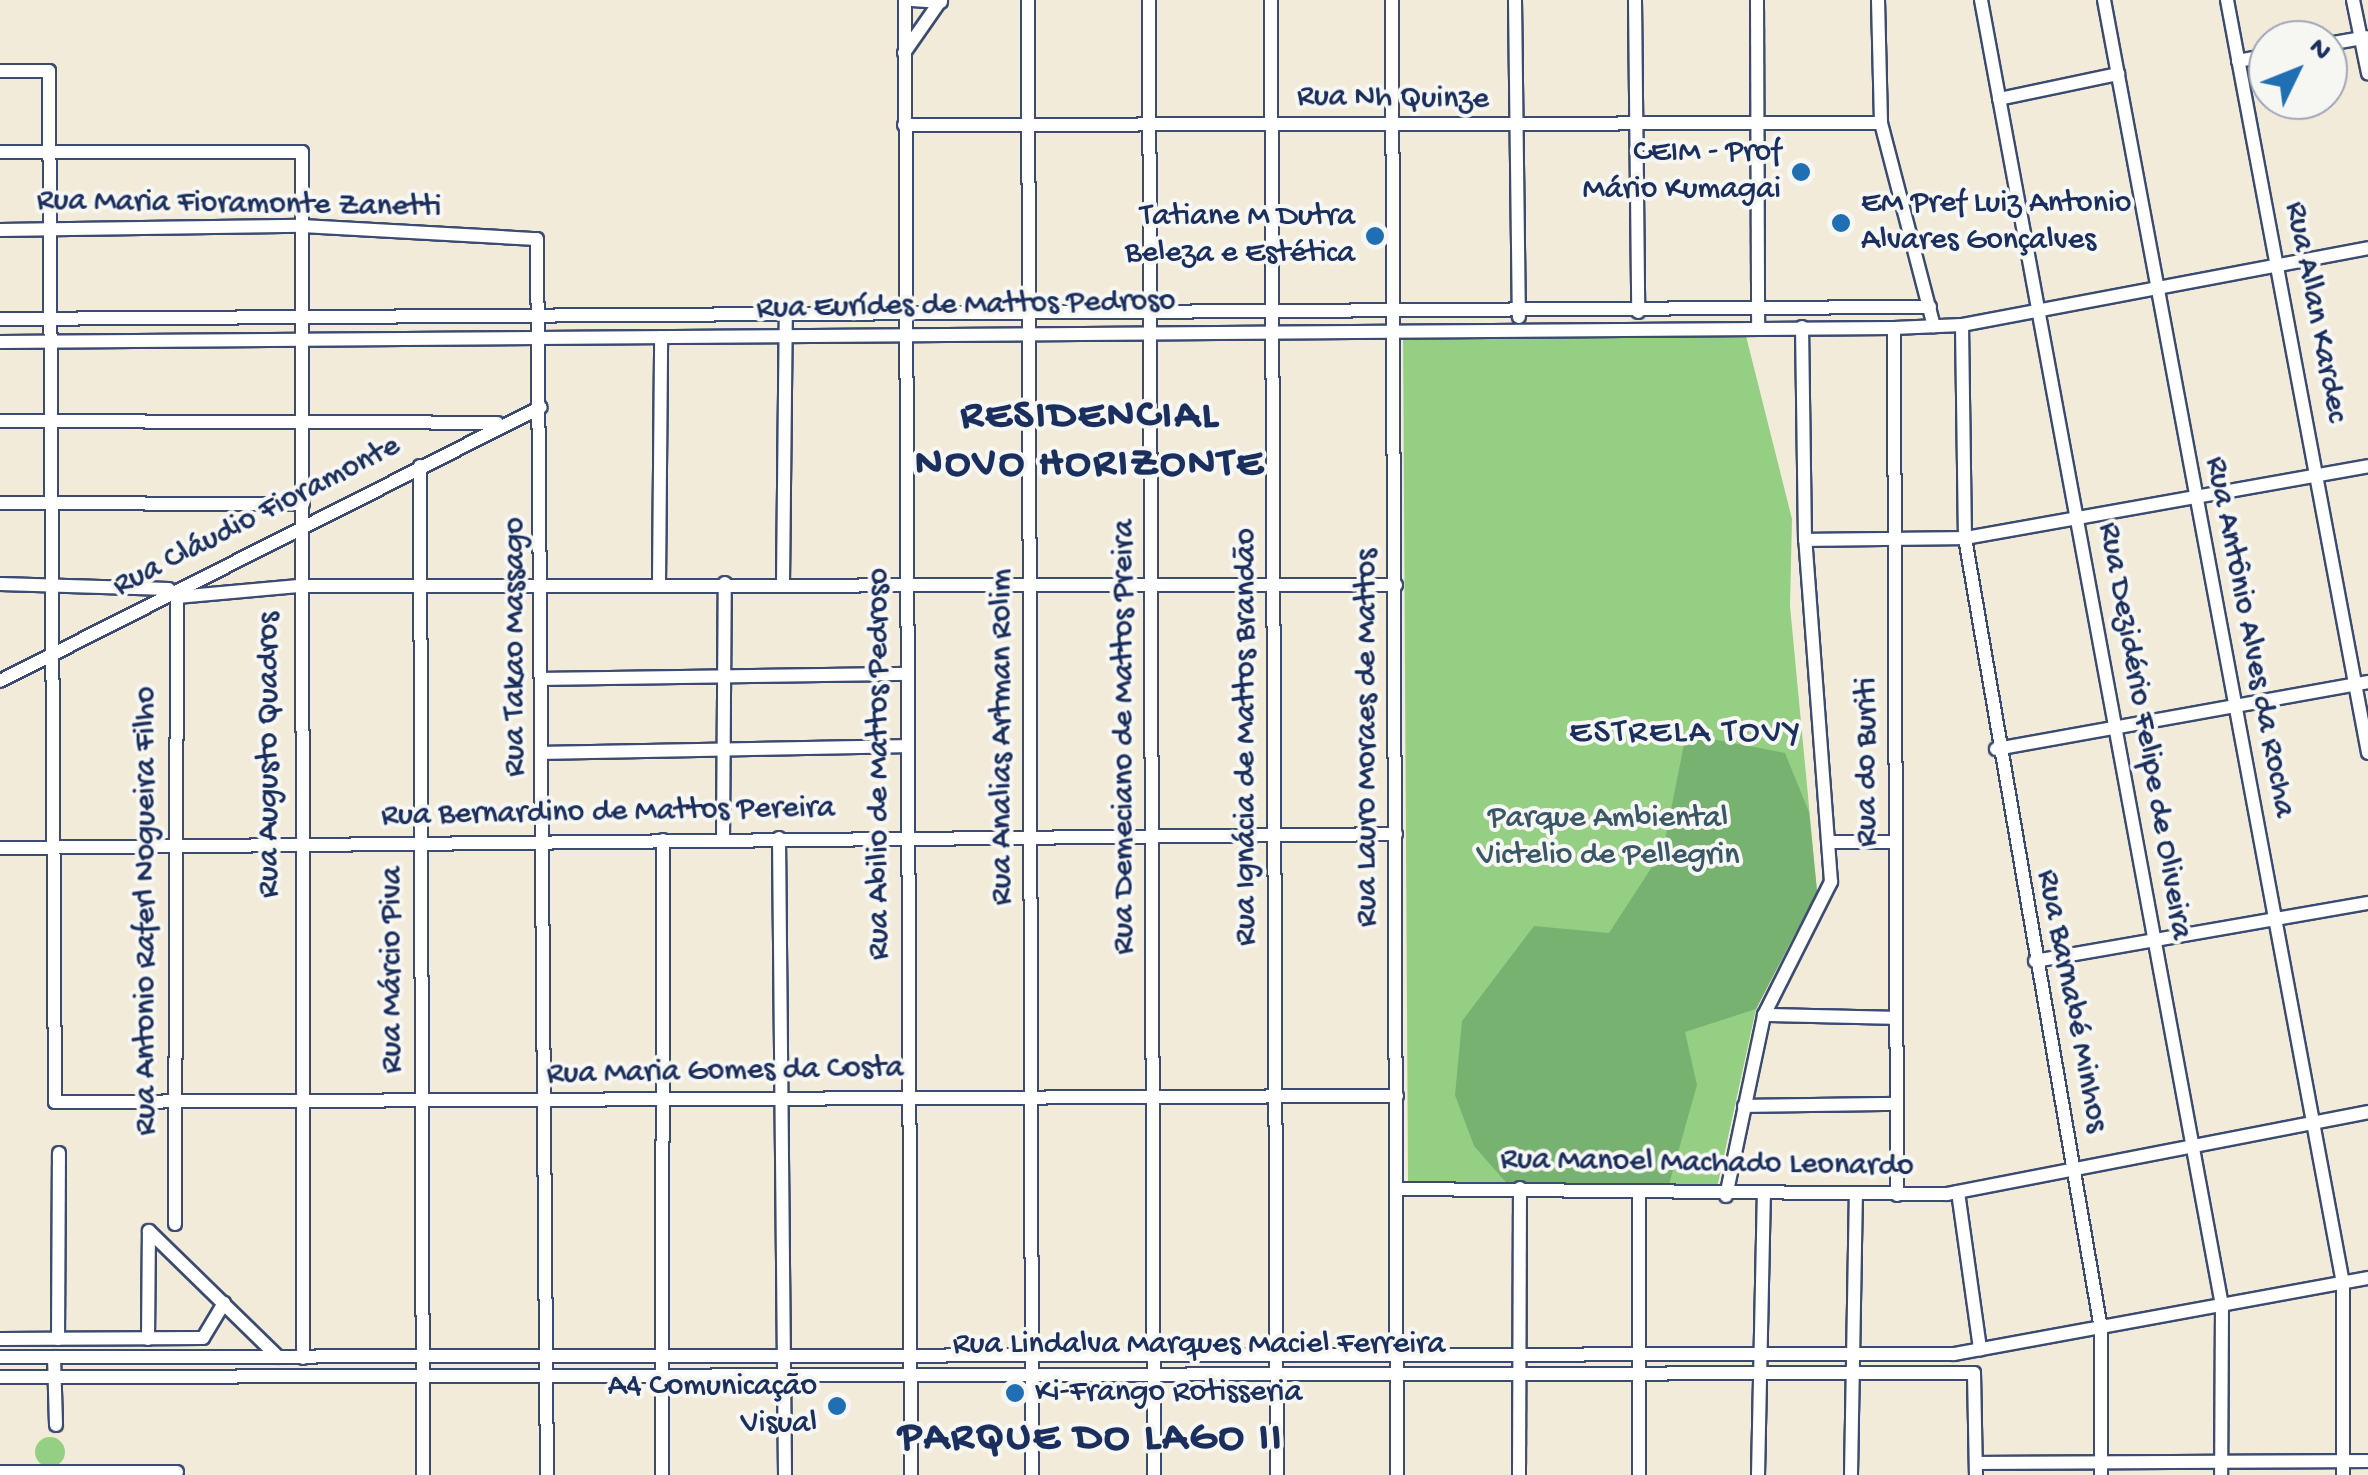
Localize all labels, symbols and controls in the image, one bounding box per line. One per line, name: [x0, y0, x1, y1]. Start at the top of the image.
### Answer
north arrow: [2248, 20, 2348, 120]
text: N: [2301, 33, 2337, 69]
street label: Rua Nh Quinze: [1297, 78, 1489, 120]
place label: CEIM - Prof Mário Kumagai: [1583, 135, 1781, 210]
marker: CEIM - Prof Mário Kumagai: [1790, 161, 1812, 183]
street label: Rua Maria Fioramonte Zanetti: [36, 182, 442, 228]
place label: EM Pref Luiz Antonio Alvares Gonçalves: [1861, 186, 2131, 261]
place label: Tatiane M Dutra Beleza e Estética: [1125, 199, 1355, 274]
street label: Rua Allan Kardec: [2275, 199, 2355, 425]
marker: EM Pref Luiz Antonio Alvares Gonçalves: [1830, 212, 1852, 234]
marker: Tatiane M Dutra Beleza e Estética: [1364, 225, 1386, 247]
street label: Rua Eurídes de Mattos Pedroso: [756, 283, 1176, 329]
district label: RESIDENCIAL NOVO HORIZONTE: [915, 393, 1265, 492]
street label: Rua Cláudio Fioramonte: [107, 428, 407, 606]
street label: Rua Antônio Alves da Rocha: [2195, 453, 2303, 821]
street label: Rua Takao Massago: [497, 517, 535, 777]
street label: Rua Demeciano de Mattos Preira: [1106, 519, 1144, 955]
street label: Rua Dezidério Felipe de Oliveira: [2088, 520, 2200, 942]
street label: Rua Ignácia de Mattos Brandão: [1228, 528, 1266, 946]
street label: Rua Lauro Moraes de Mattos: [1349, 549, 1387, 927]
street label: Rua Abilio de Mattos Pedroso: [861, 568, 899, 960]
street label: Rua Analias Artman Rolim: [984, 569, 1022, 905]
street label: Rua Augusto Quadros: [251, 612, 289, 898]
street label: Rua do Buriti: [1849, 677, 1887, 847]
street label: Rua Antonio Raferl Nogueira Filho: [128, 686, 166, 1136]
district label: ESTRELA TOVY: [1569, 713, 1803, 755]
street label: Rua Bernardino de Mattos Pereira: [381, 790, 835, 836]
park label: Parque Ambiental Victelio de Pellegrin: [1477, 801, 1739, 876]
street label: Rua Márcio Piva: [374, 867, 412, 1073]
street label: Rua Barnabé Minhos: [2027, 867, 2115, 1135]
street label: Rua Maria Gomes da Costa: [546, 1050, 904, 1094]
street label: Rua Manoel Machado Leonardo: [1500, 1141, 1914, 1187]
street label: Rua Lindalva Marques Maciel Ferreira: [953, 1326, 1445, 1364]
place label: A4 Comunicação Visual: [608, 1369, 817, 1444]
place label: Ki-Frango Rotisseria: [1035, 1374, 1302, 1412]
marker: Ki-Frango Rotisseria: [1004, 1382, 1026, 1404]
marker: A4 Comunicação Visual: [826, 1395, 848, 1417]
district label: PARQUE DO LAGO II: [898, 1415, 1284, 1465]

